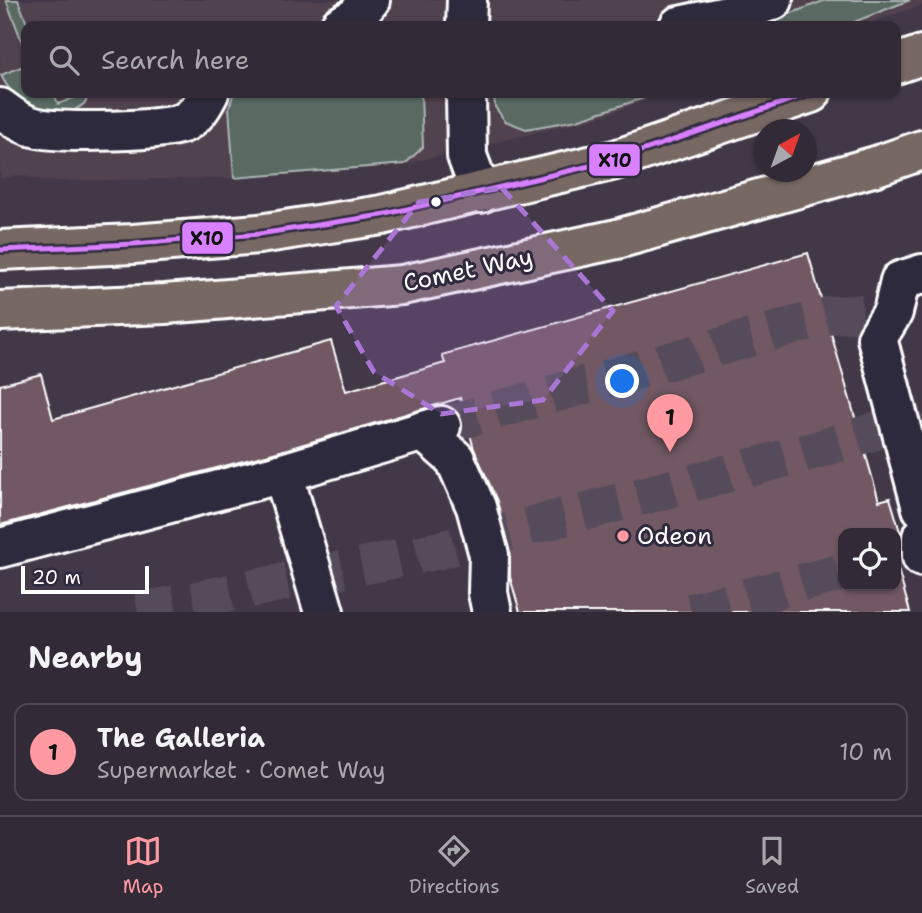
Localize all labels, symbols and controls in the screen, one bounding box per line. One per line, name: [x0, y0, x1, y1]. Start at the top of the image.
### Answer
search box: [21, 21, 901, 98]
icon: search: [45, 41, 83, 79]
text: Search here: [101, 42, 250, 77]
north arrow: [754, 119, 817, 182]
line badge: X10: [588, 143, 641, 177]
text: X10: [598, 148, 632, 173]
unlabelled marker: [429, 195, 443, 209]
line badge: X10: [181, 221, 234, 255]
text: X10: [190, 226, 224, 251]
street label: Comet Way: [400, 241, 536, 299]
your location: [605, 364, 639, 398]
pin: 1: [647, 394, 693, 452]
place label: Odeon: [637, 520, 712, 552]
marker: Odeon: [615, 528, 631, 544]
map controls: [838, 528, 901, 591]
button: locate: [838, 528, 901, 591]
scale bar: [21, 563, 149, 595]
text: 20 m: [32, 565, 81, 590]
text: Nearby: [28, 637, 143, 678]
text: The Galleria: [97, 720, 265, 755]
text: 1: [48, 737, 58, 767]
text: 10 m: [839, 737, 892, 767]
text: Supermarket · Comet Way: [97, 755, 385, 785]
tab: Map: [123, 832, 163, 899]
tab: Directions: [409, 832, 500, 899]
tab: Saved: [745, 832, 799, 899]

